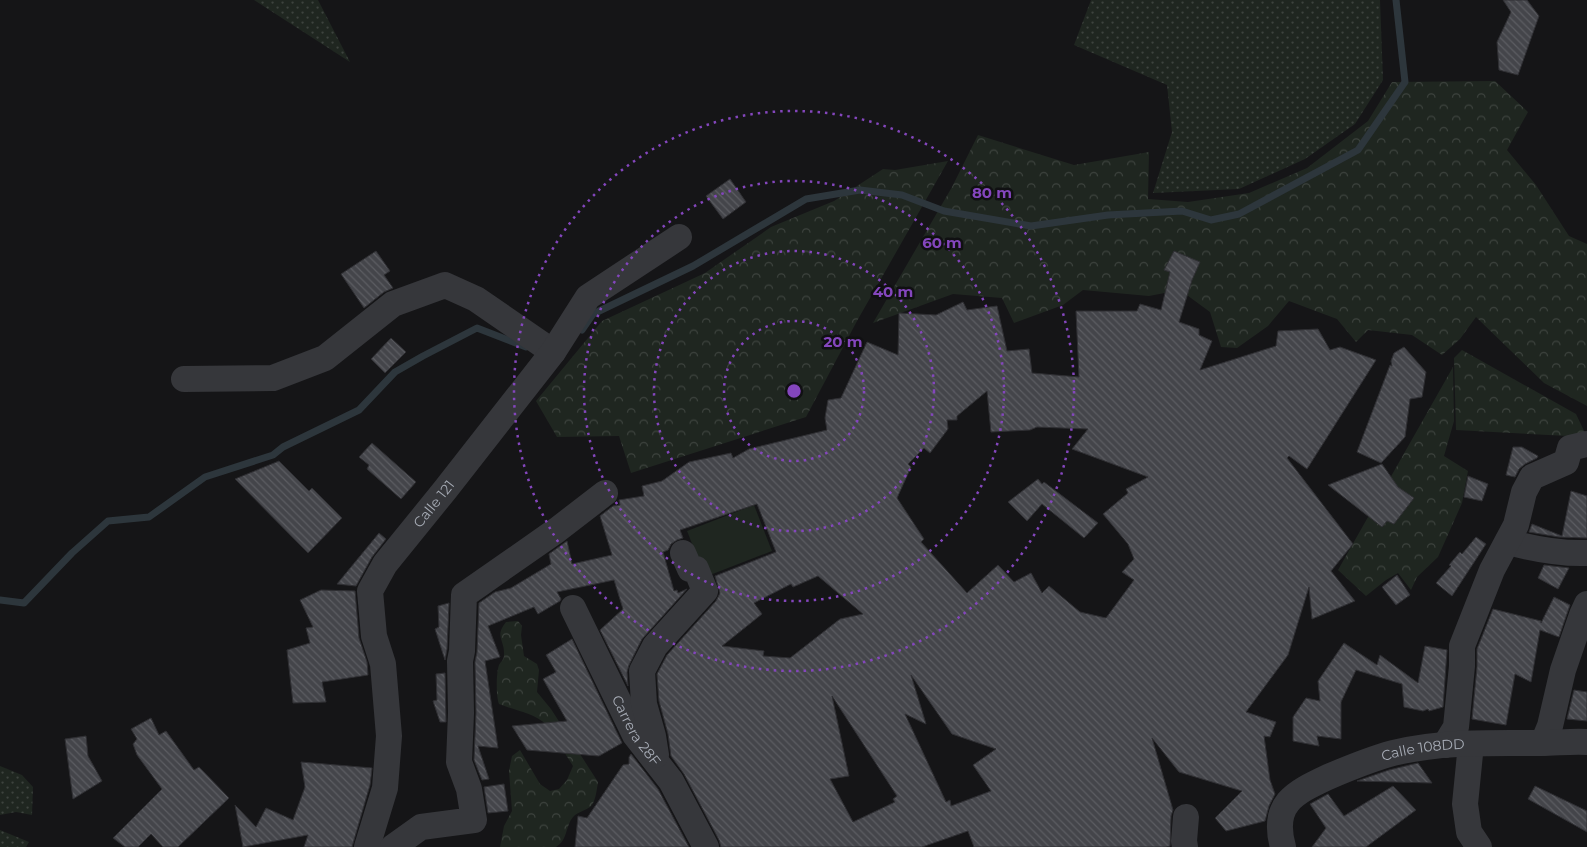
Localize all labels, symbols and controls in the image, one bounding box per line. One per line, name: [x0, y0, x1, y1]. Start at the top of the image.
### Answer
text: 80 m: [972, 183, 1012, 202]
text: 60 m: [922, 233, 962, 252]
text: 40 m: [873, 282, 913, 301]
text: 20 m: [823, 332, 863, 351]
centre of rings: [785, 382, 803, 400]
street label: Calle 121: [409, 476, 458, 531]
street label: Carrera 28F: [608, 692, 665, 770]
street label: Calle 108DD: [1379, 735, 1465, 765]

